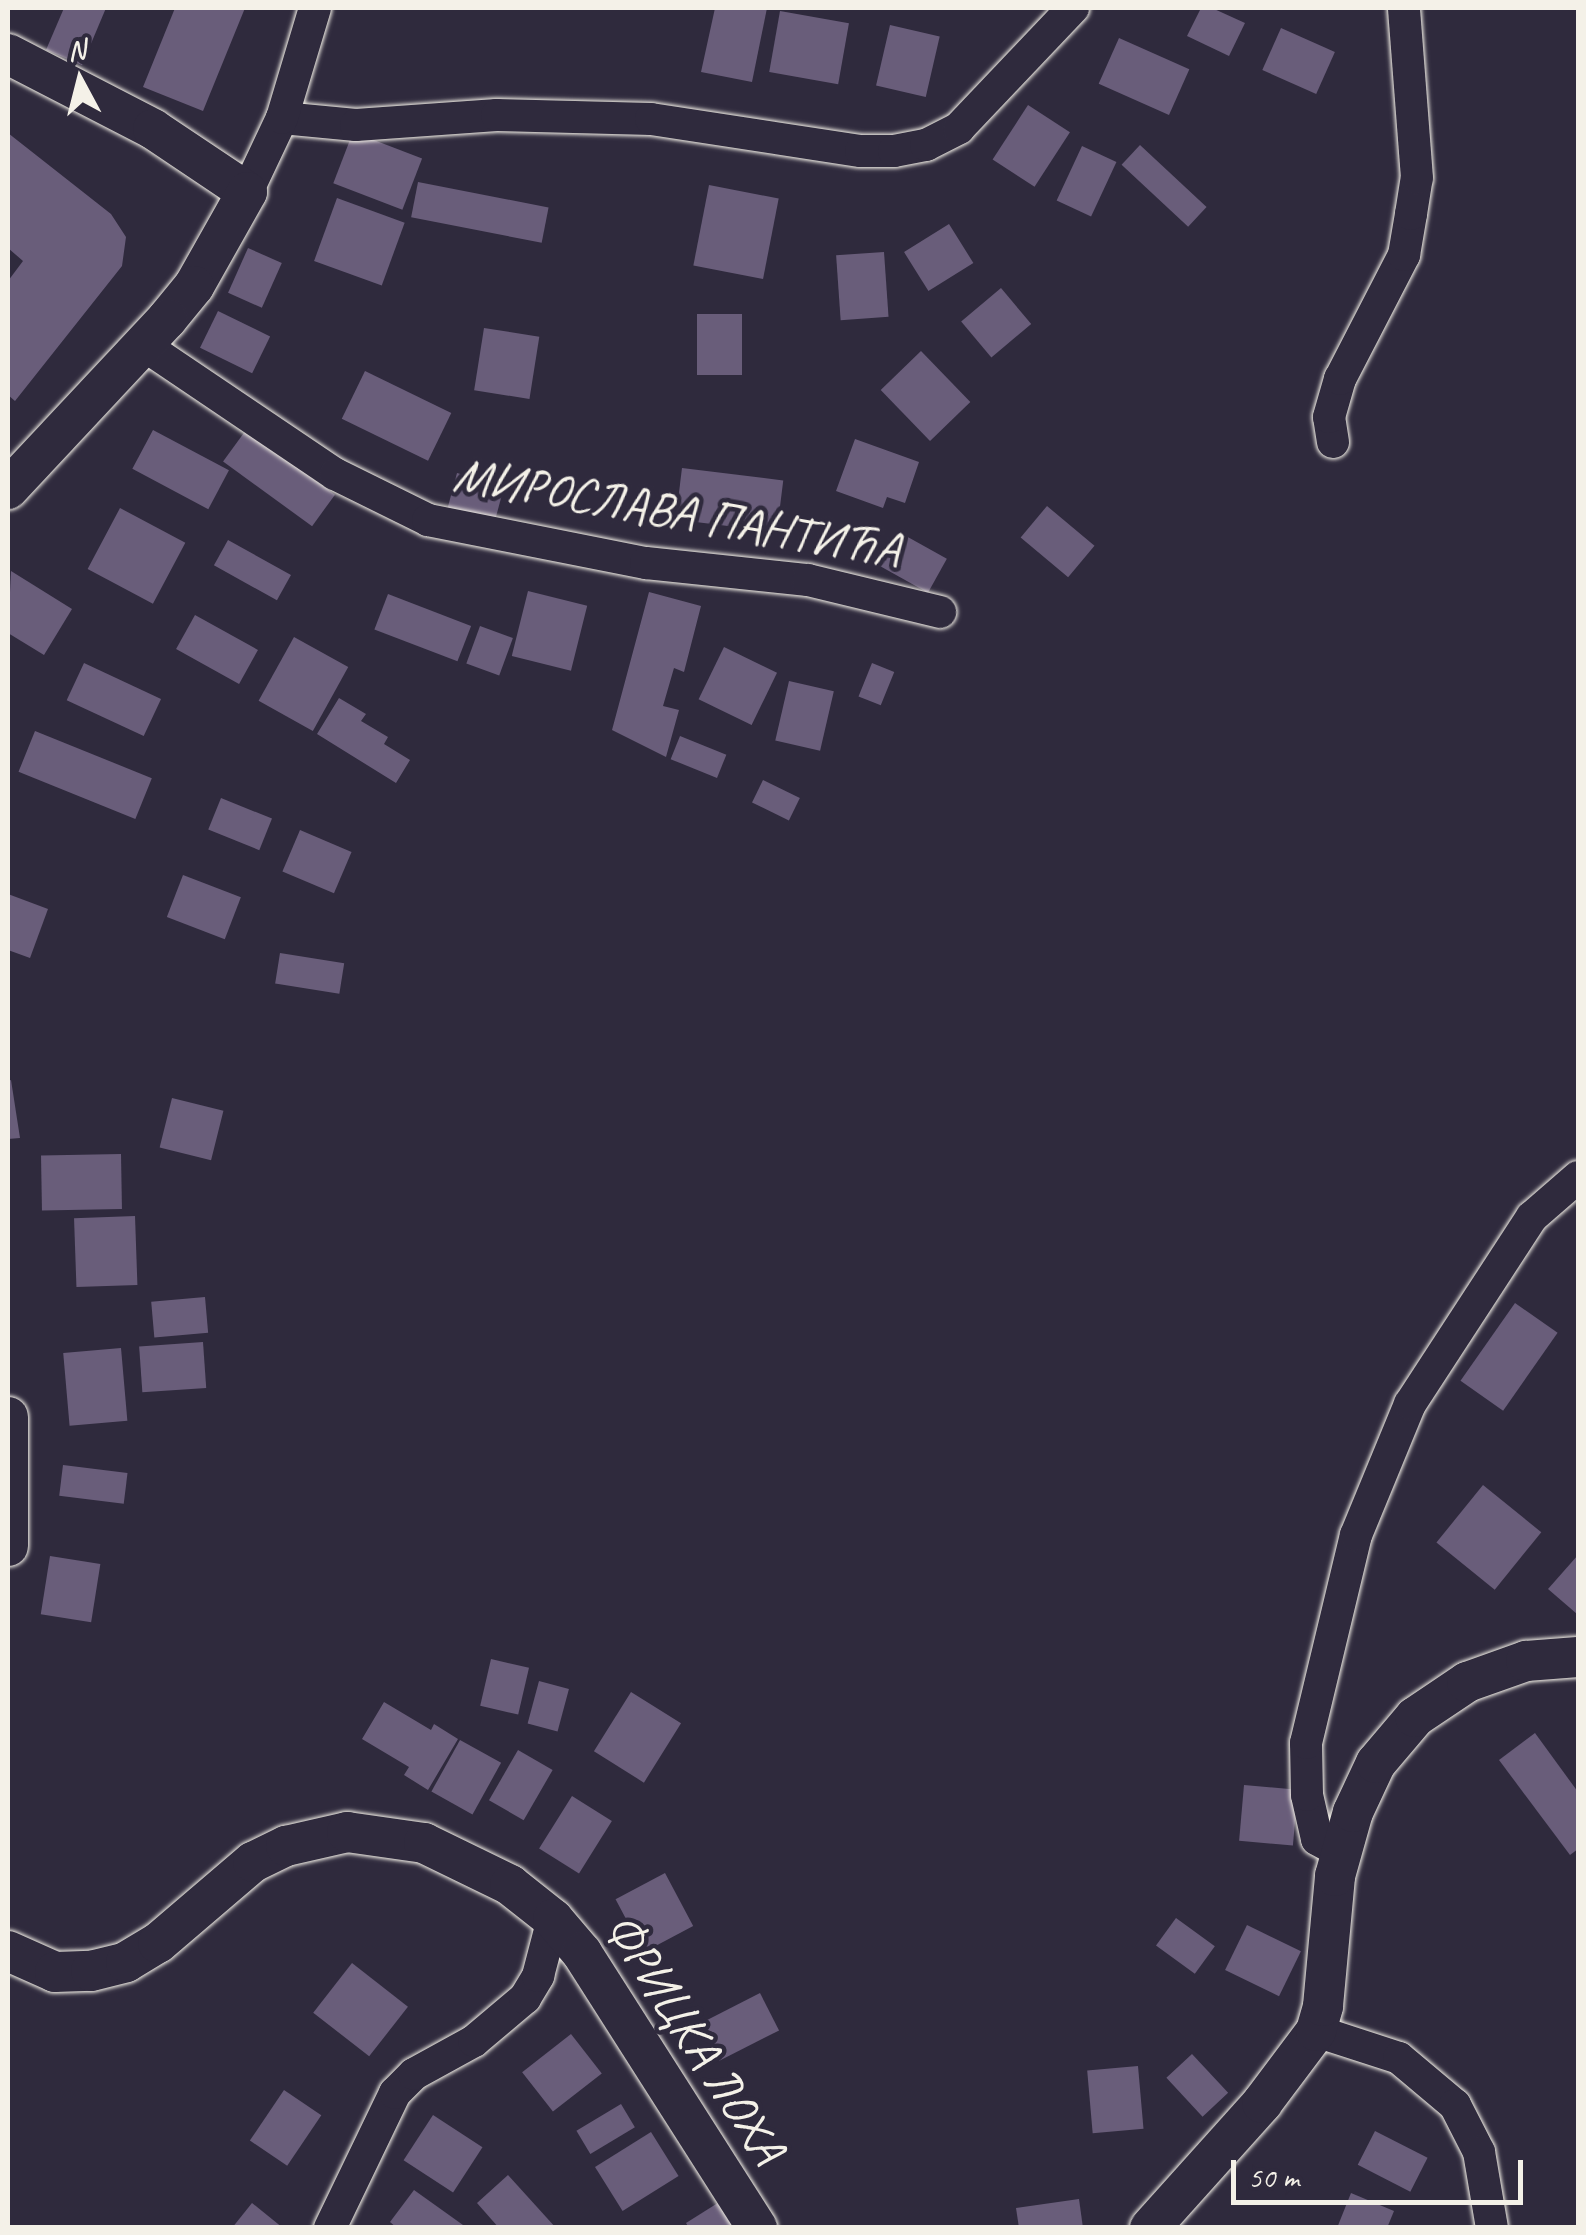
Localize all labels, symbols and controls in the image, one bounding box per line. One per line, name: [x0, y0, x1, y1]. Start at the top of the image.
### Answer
north arrow: [30, 30, 130, 130]
text: N: [66, 31, 87, 68]
street label: МИРОСЛАВА ПАНТИЋА: [449, 443, 905, 581]
street label: ФРИЦКА ЛОХА: [591, 1901, 799, 2175]
scale bar: [1236, 2140, 1528, 2202]
text: 50 m: [1248, 2158, 1299, 2196]

